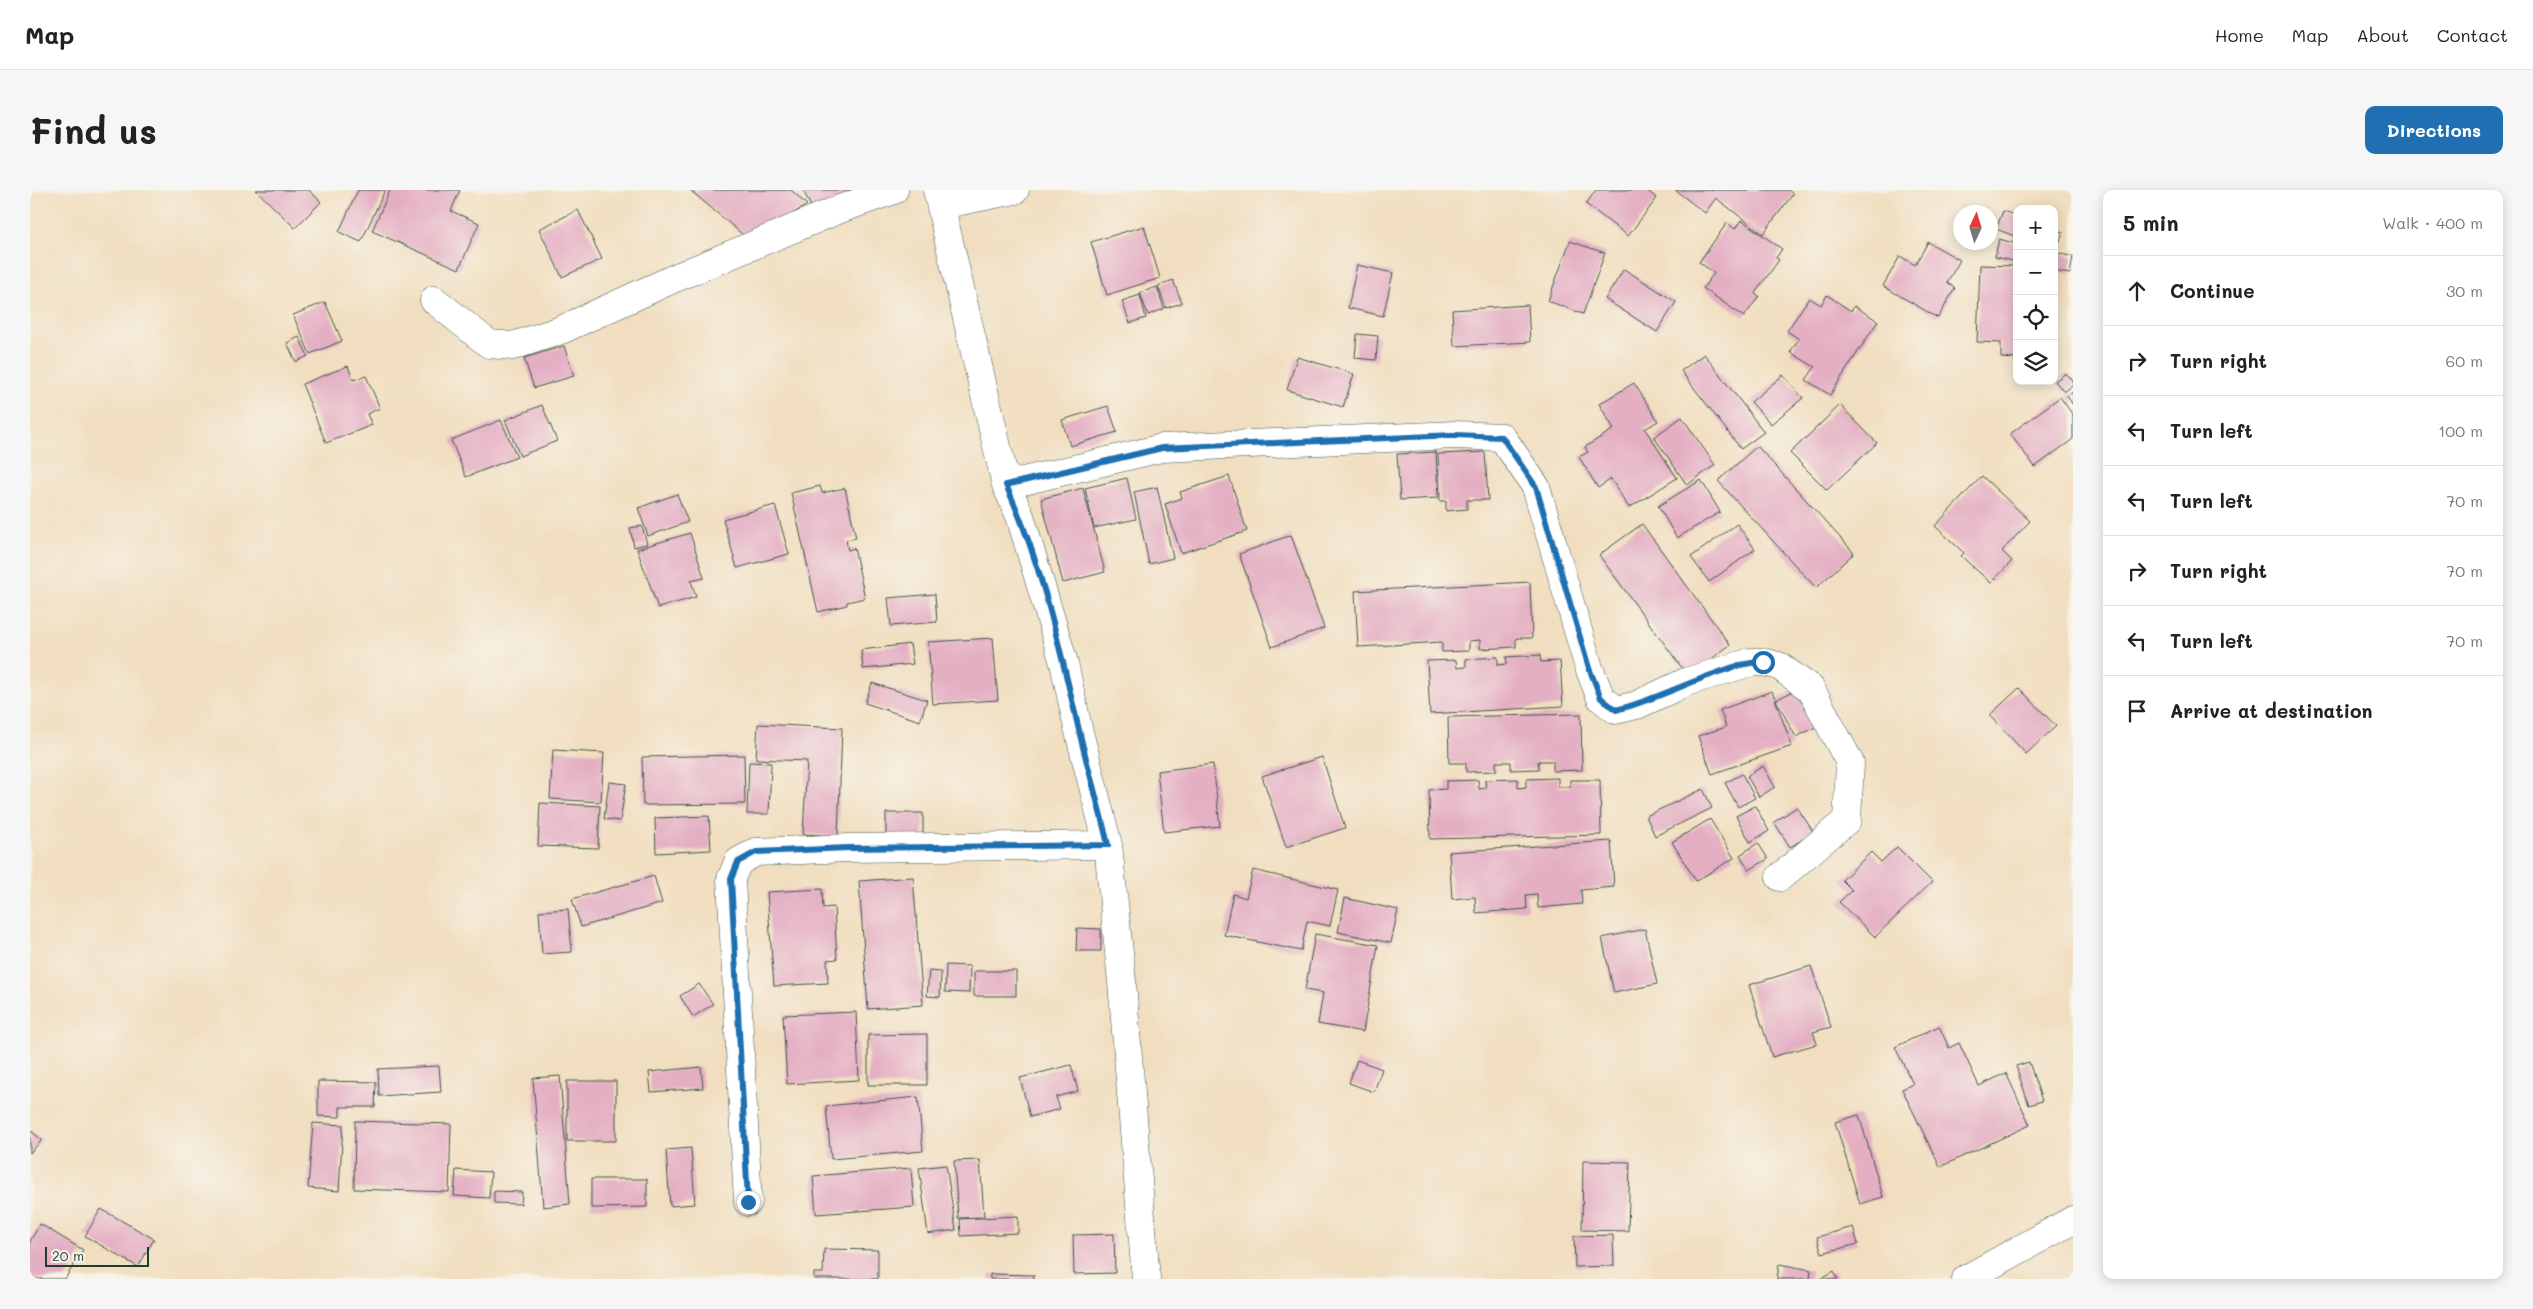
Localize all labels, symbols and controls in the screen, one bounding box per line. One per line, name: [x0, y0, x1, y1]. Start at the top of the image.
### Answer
text: Map: [25, 19, 74, 50]
text: Home: [2215, 23, 2264, 47]
text: Map: [2292, 23, 2328, 47]
text: About: [2356, 23, 2409, 47]
text: Contact: [2437, 23, 2508, 47]
button: Directions: [2365, 106, 2503, 154]
text: Find us: [30, 107, 157, 153]
north arrow: [1953, 205, 1998, 250]
map controls: [2013, 205, 2058, 385]
button: +: [2013, 205, 2058, 250]
text: 5 min: [2123, 209, 2179, 236]
text: Walk · 400 m: [2382, 212, 2483, 233]
button: −: [2013, 250, 2058, 295]
icon: ahead: [2123, 277, 2151, 305]
text: Continue: [2170, 278, 2255, 303]
text: 30 m: [2446, 280, 2483, 301]
button: locate: [2013, 295, 2058, 340]
button: layers: [2013, 340, 2058, 385]
icon: right: [2123, 347, 2151, 375]
text: Turn right: [2170, 348, 2267, 373]
text: 60 m: [2446, 350, 2483, 371]
icon: left: [2123, 417, 2151, 445]
text: Turn left: [2170, 418, 2253, 443]
text: 100 m: [2438, 420, 2483, 441]
icon: left: [2123, 487, 2151, 515]
text: Turn left: [2170, 488, 2253, 513]
text: 70 m: [2446, 490, 2483, 511]
icon: right: [2123, 557, 2151, 585]
text: Turn right: [2170, 558, 2267, 583]
text: 70 m: [2446, 560, 2483, 581]
icon: left: [2123, 627, 2151, 655]
text: Turn left: [2170, 628, 2253, 653]
text: 70 m: [2446, 630, 2483, 651]
route start: [1752, 651, 1775, 674]
icon: arrive: [2123, 697, 2151, 725]
text: Arrive at destination: [2170, 698, 2373, 723]
route end: [737, 1191, 760, 1214]
scale bar: [45, 1244, 149, 1267]
text: 20 m: [52, 1246, 84, 1265]

